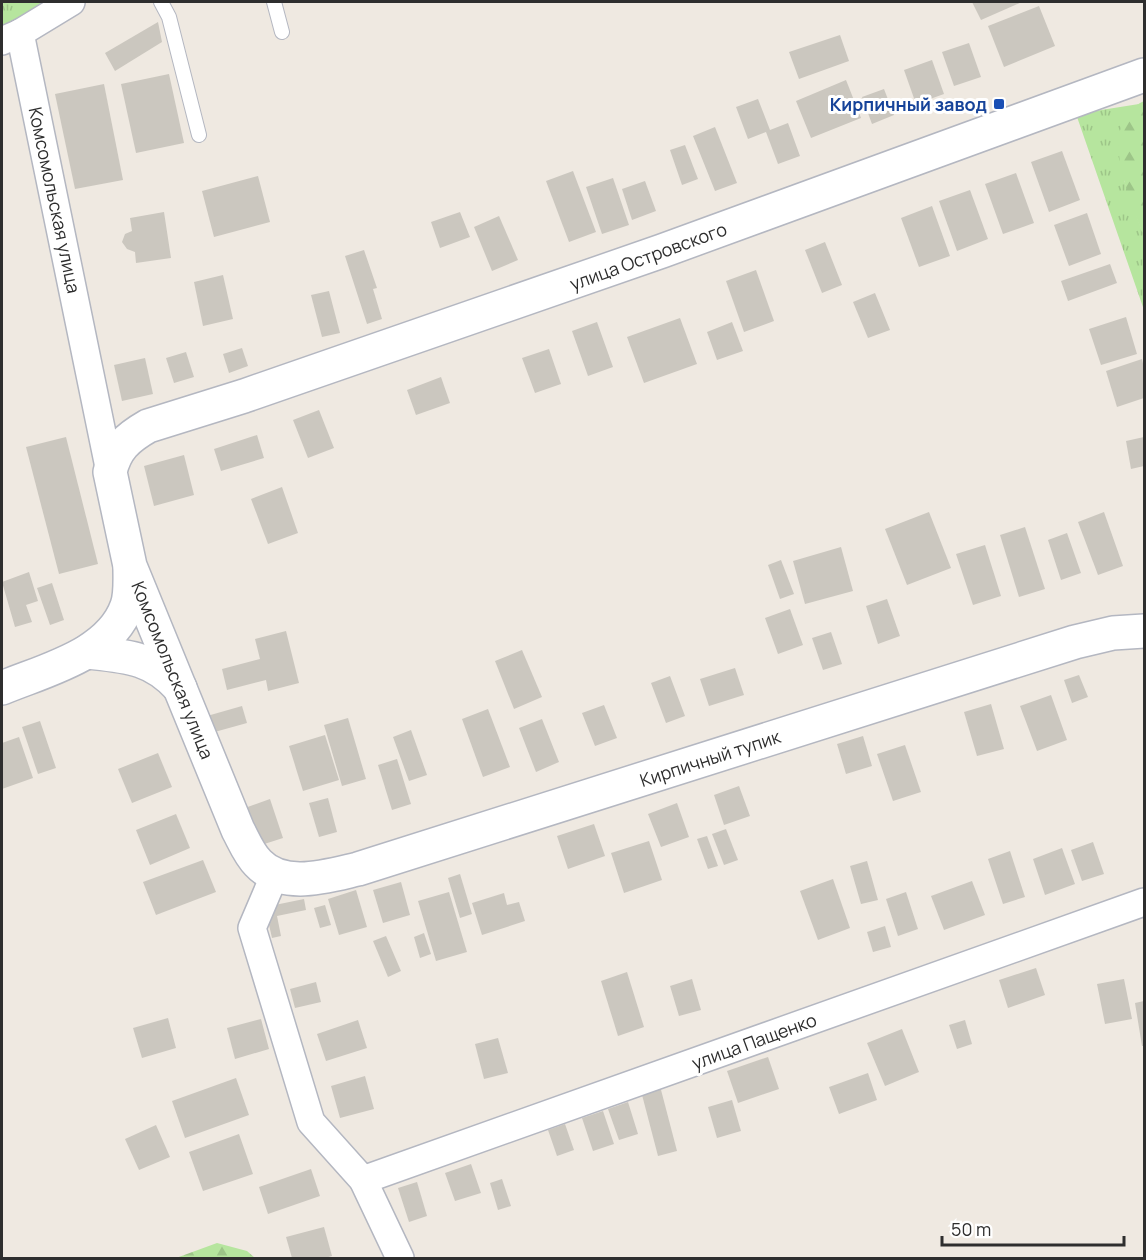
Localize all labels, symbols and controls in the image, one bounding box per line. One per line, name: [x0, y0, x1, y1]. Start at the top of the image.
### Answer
place label: Кирпичный завод: [830, 92, 987, 116]
marker: Кирпичный завод: [992, 97, 1006, 111]
street label: Комсомольская улица: [24, 105, 86, 295]
street label: улица Островского: [566, 216, 730, 296]
street label: Комсомольская улица: [126, 578, 220, 762]
street label: Кирпичный тупик: [637, 724, 784, 792]
street label: улица Пащенко: [688, 1007, 820, 1075]
scale bar: [942, 1209, 1124, 1247]
text: 50 m: [951, 1217, 991, 1241]

